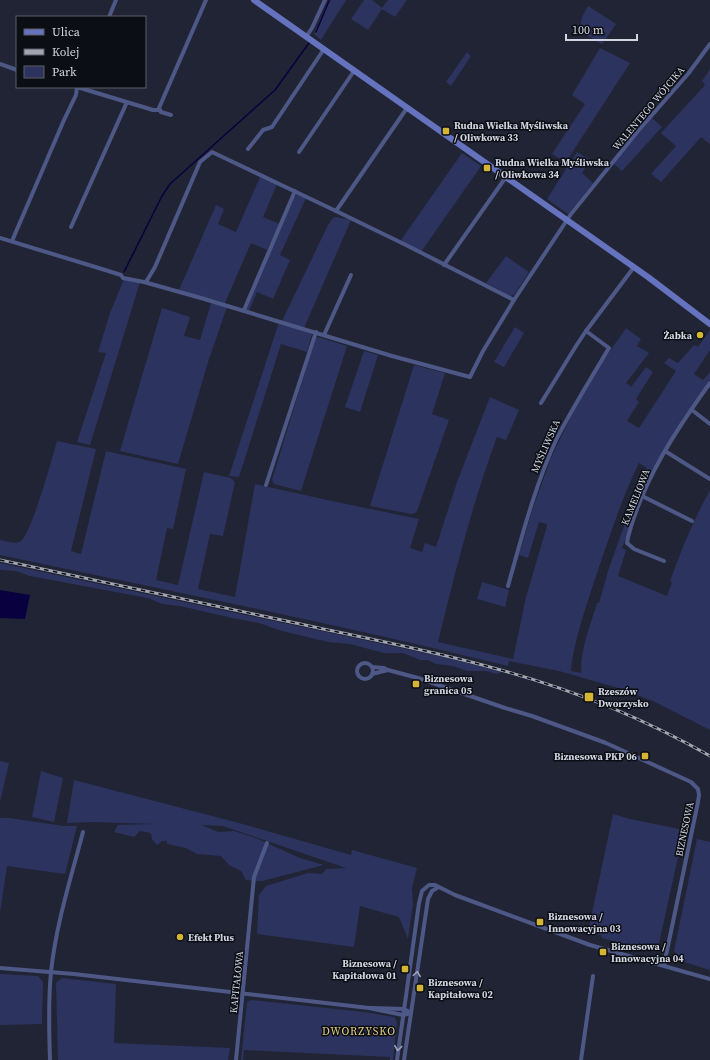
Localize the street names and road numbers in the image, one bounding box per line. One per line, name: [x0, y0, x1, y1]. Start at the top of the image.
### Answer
street label: WALENTEGO WÓJCIKA: [609, 63, 688, 153]
street label: MYŚLIWSKA: [528, 417, 563, 475]
street label: KAMELIOWA: [618, 467, 653, 527]
street label: BIZNESOWA: [672, 800, 697, 858]
street label: KAPITAŁOWA: [227, 950, 246, 1014]

